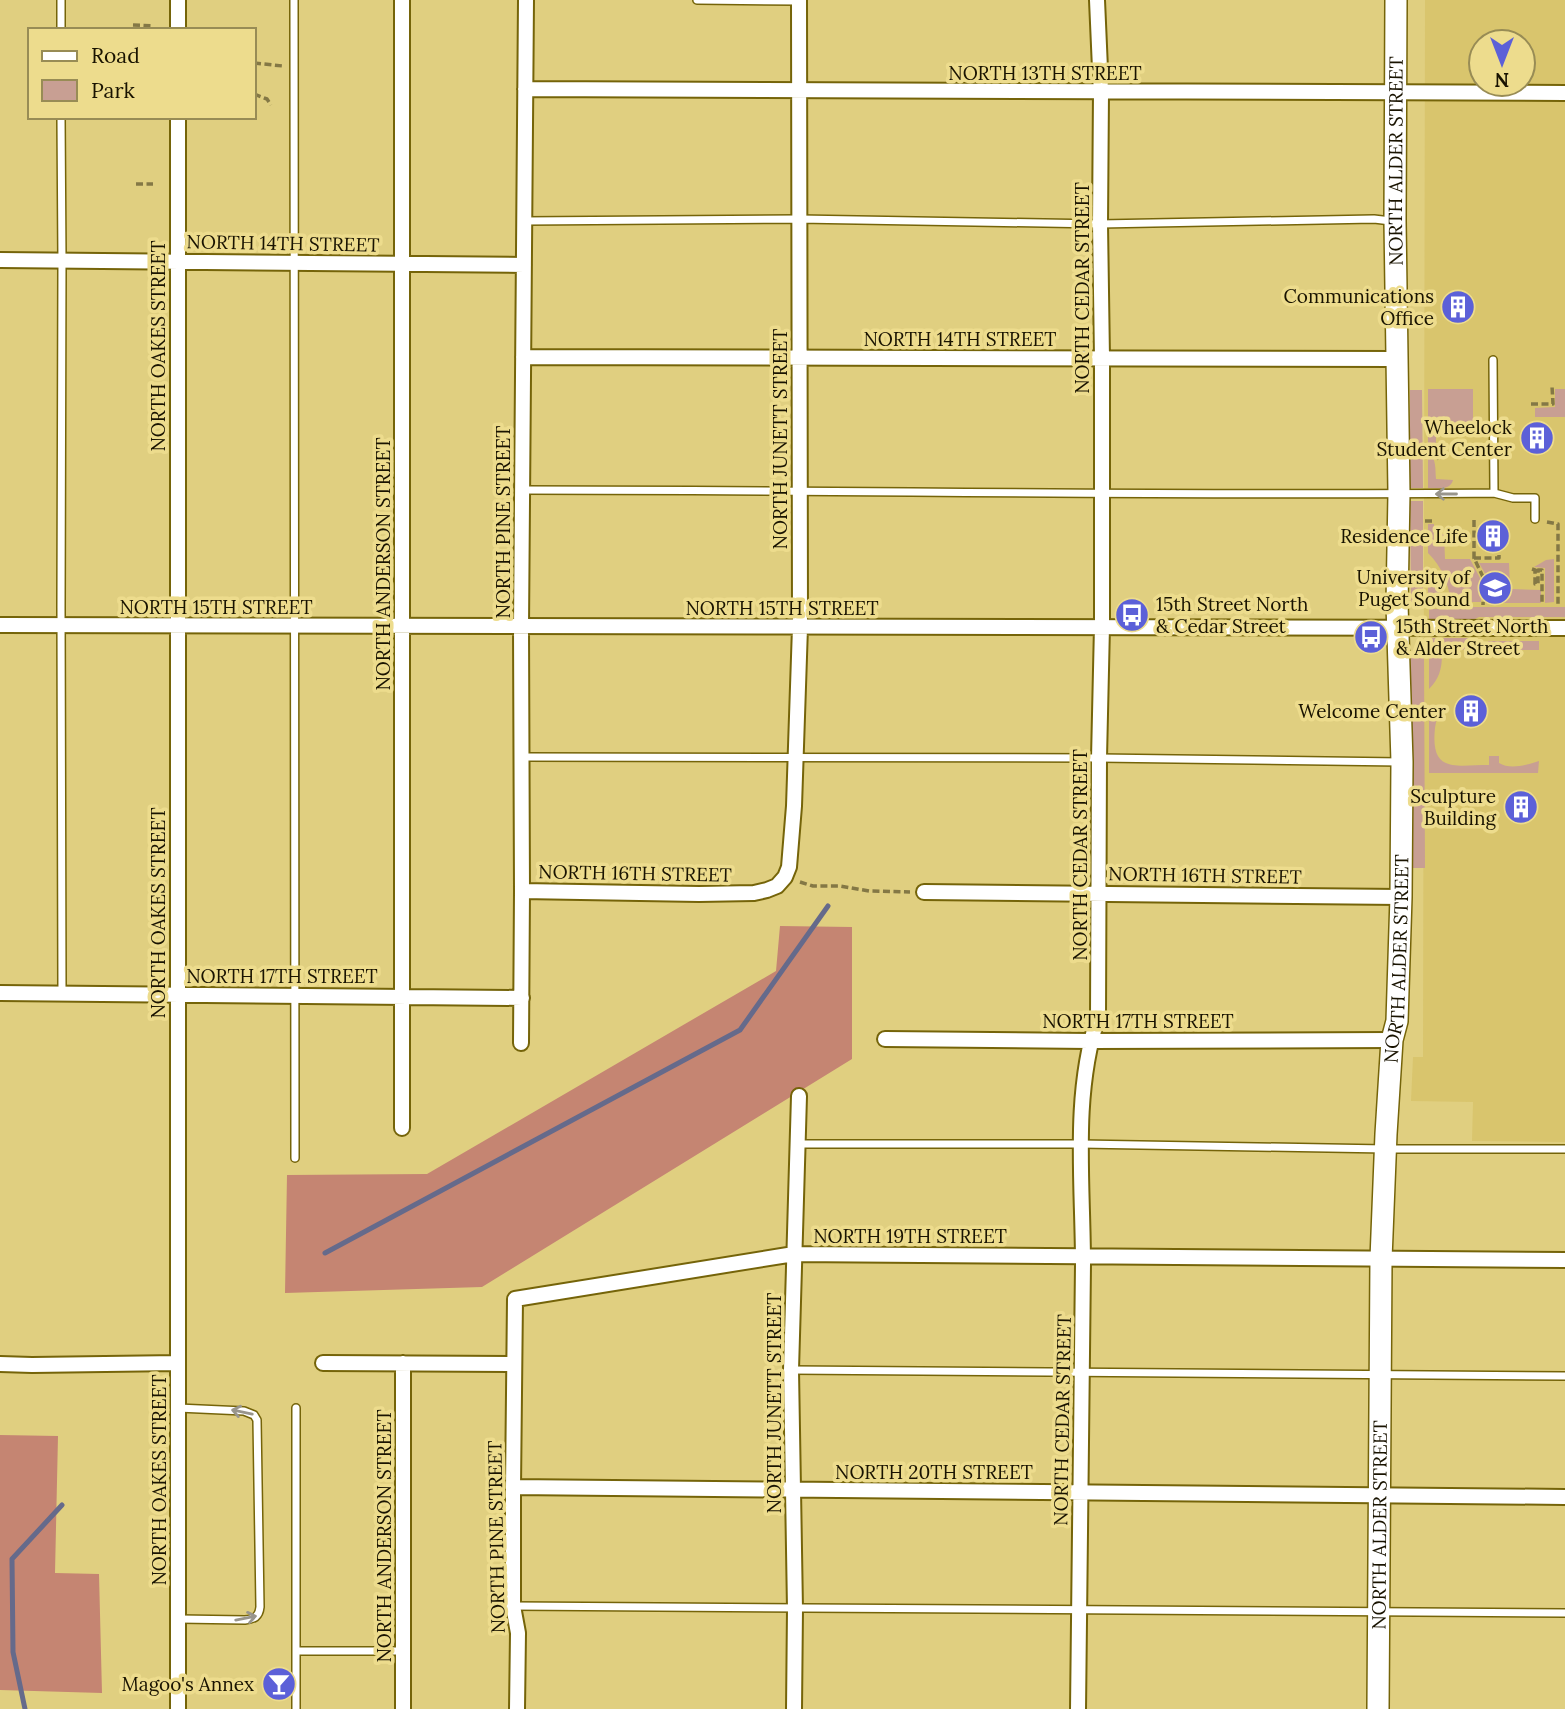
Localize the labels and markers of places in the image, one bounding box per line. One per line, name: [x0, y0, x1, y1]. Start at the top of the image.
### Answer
place label: Communications Office: [1284, 284, 1434, 330]
building icon: Communications Office: [1439, 288, 1477, 326]
place label: Wheelock Student Center: [1376, 415, 1513, 461]
building icon: Wheelock Student Center: [1518, 419, 1556, 457]
building icon: Residence Life: [1474, 517, 1512, 555]
place label: Residence Life: [1340, 524, 1468, 548]
place label: University of Puget Sound: [1357, 565, 1472, 611]
school or university icon: University of Puget Sound: [1476, 569, 1514, 607]
place label: 15th Street North & Cedar Street: [1156, 592, 1308, 638]
bus stop icon: 15th Street North & Cedar Street: [1113, 596, 1151, 634]
place label: 15th Street North & Alder Street: [1396, 614, 1548, 660]
bus stop icon: 15th Street North & Alder Street: [1352, 618, 1390, 656]
building icon: Welcome Center: [1452, 692, 1490, 730]
place label: Welcome Center: [1298, 699, 1447, 723]
place label: Sculpture Building: [1410, 784, 1496, 830]
building icon: Sculpture Building: [1502, 788, 1540, 826]
bar icon: Magoo's Annex: [260, 1665, 298, 1703]
place label: Magoo's Annex: [121, 1672, 254, 1696]

